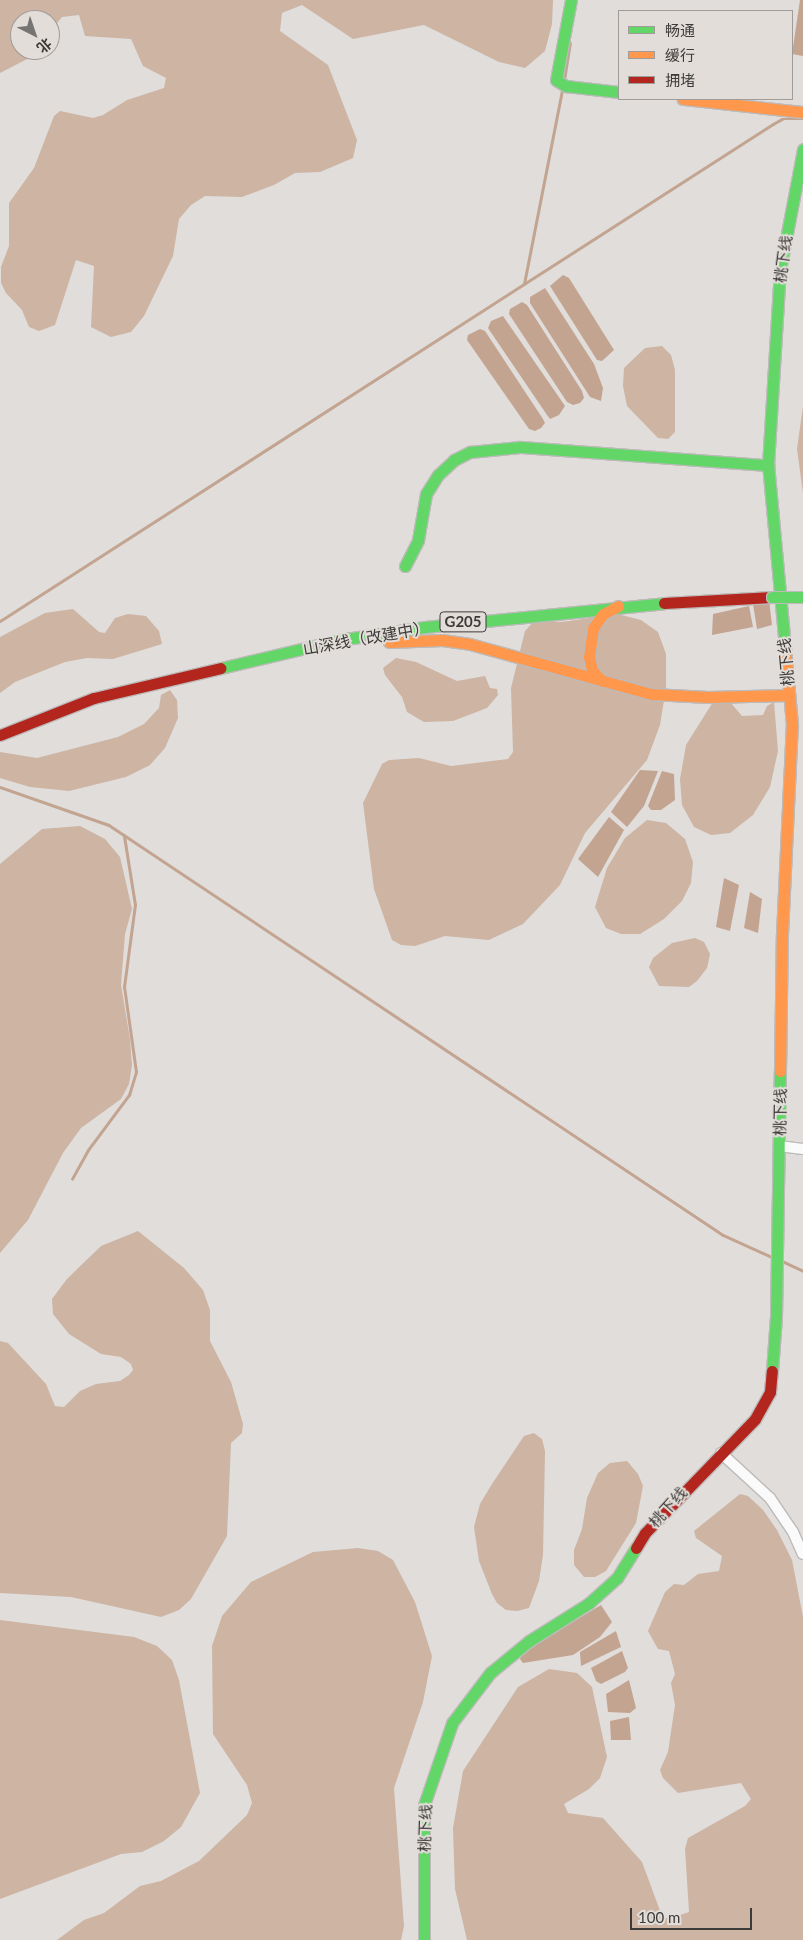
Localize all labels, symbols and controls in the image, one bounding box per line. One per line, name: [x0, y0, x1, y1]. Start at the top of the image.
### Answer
north arrow: [10, 10, 60, 60]
legend: [618, 10, 793, 100]
text: 畅通: [665, 21, 695, 39]
text: 北: [34, 35, 55, 57]
text: 缓行: [665, 46, 695, 64]
text: 拥堵: [665, 71, 695, 89]
street label: 桃下线: [770, 234, 796, 284]
road number: G205: [439, 610, 487, 634]
street label: 山深线（改建中）: [301, 617, 431, 659]
street label: 桃下线: [774, 637, 798, 687]
street label: 桃下线: [770, 1088, 790, 1136]
street label: 桃下线: [645, 1483, 691, 1531]
street label: 桃下线: [415, 1804, 435, 1852]
scale bar: [633, 1898, 756, 1930]
text: 100 m: [638, 1908, 680, 1926]

